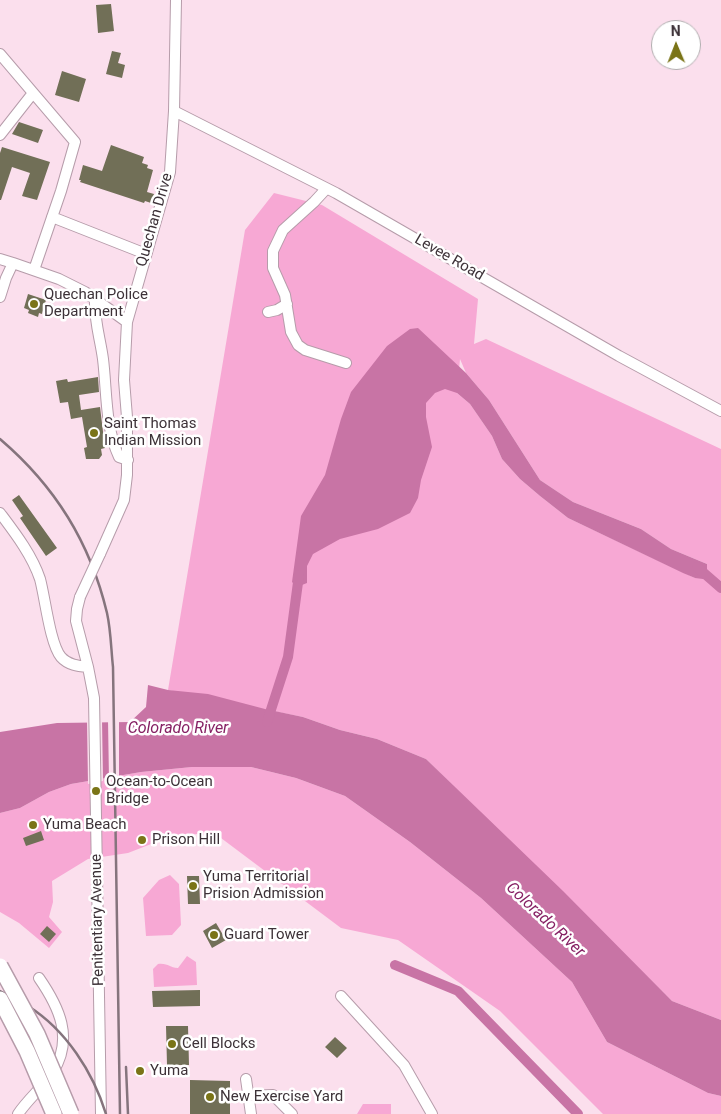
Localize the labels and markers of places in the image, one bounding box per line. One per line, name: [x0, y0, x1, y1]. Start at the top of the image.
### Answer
place label: Quechan Police Department: [44, 286, 148, 321]
marker: Quechan Police Department: [28, 298, 40, 310]
place label: Saint Thomas Indian Mission: [104, 415, 201, 450]
marker: Saint Thomas Indian Mission: [88, 427, 100, 439]
place label: Ocean-to-Ocean Bridge: [106, 773, 213, 808]
marker: Ocean-to-Ocean Bridge: [90, 785, 102, 797]
place label: Yuma Beach: [43, 816, 127, 834]
marker: Yuma Beach: [27, 819, 39, 831]
place label: Prison Hill: [152, 831, 220, 849]
marker: Prison Hill: [136, 834, 148, 846]
place label: Yuma Territorial Prision Admission: [203, 868, 324, 903]
marker: Yuma Territorial Prision Admission: [187, 880, 199, 892]
place label: Guard Tower: [224, 926, 309, 944]
marker: Guard Tower: [208, 929, 220, 941]
place label: Cell Blocks: [182, 1035, 255, 1053]
marker: Cell Blocks: [166, 1038, 178, 1050]
place label: Yuma: [150, 1062, 188, 1080]
marker: Yuma: [134, 1065, 146, 1077]
place label: New Exercise Yard: [220, 1088, 343, 1106]
marker: New Exercise Yard: [204, 1091, 216, 1103]

